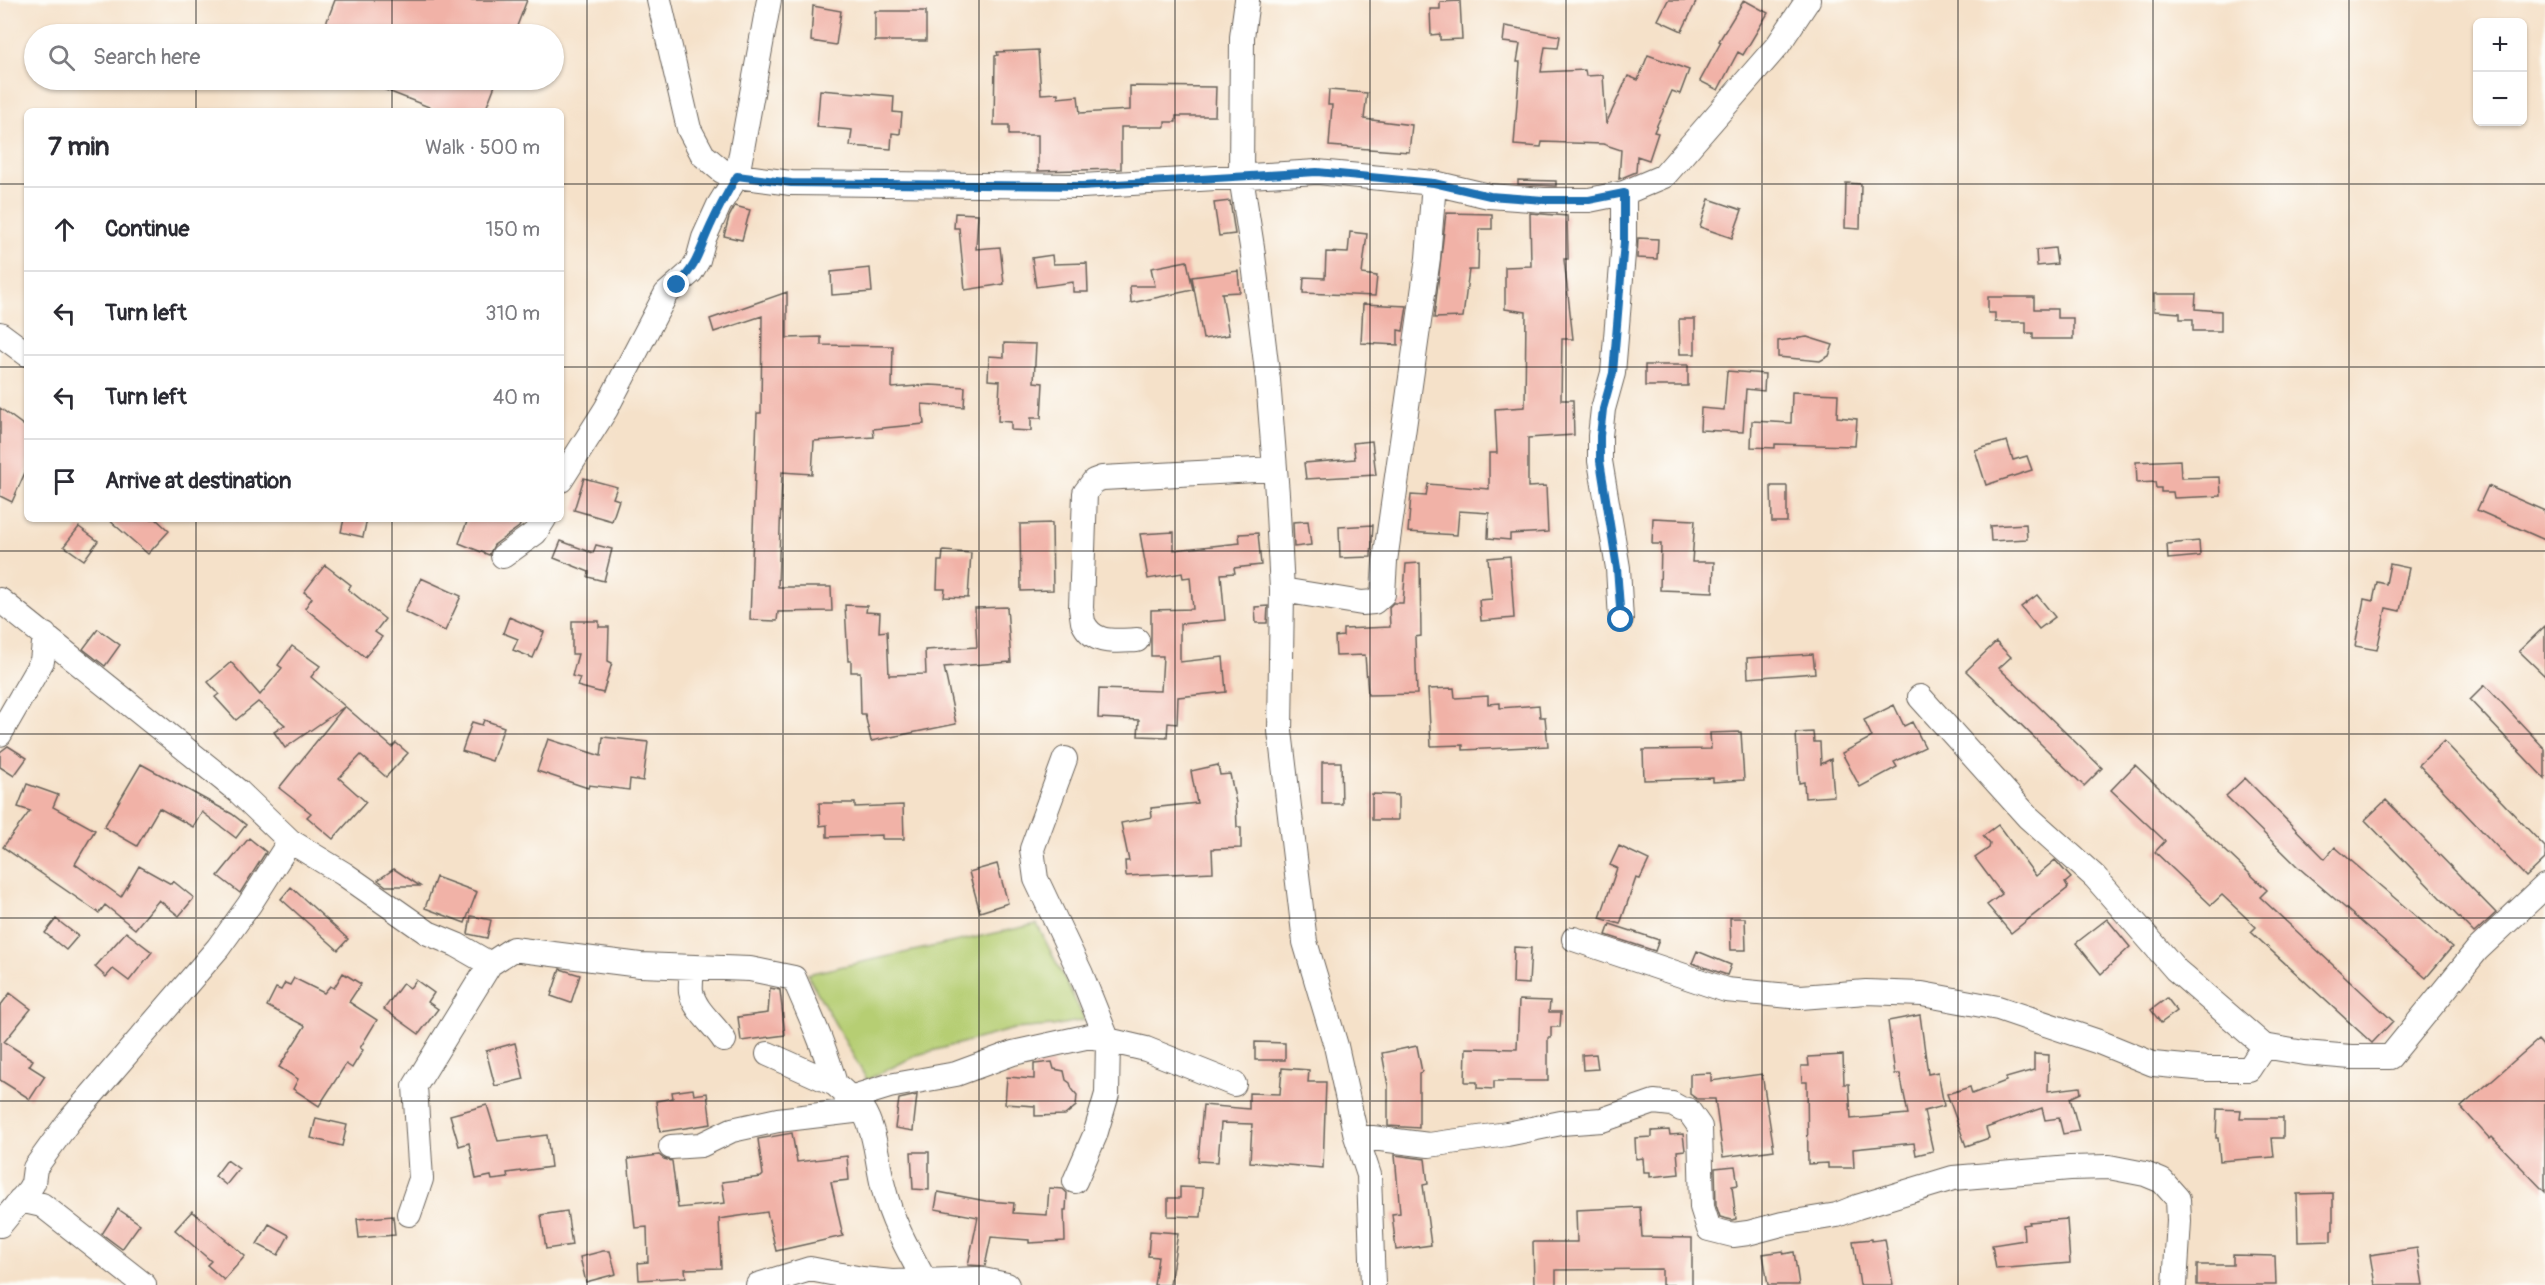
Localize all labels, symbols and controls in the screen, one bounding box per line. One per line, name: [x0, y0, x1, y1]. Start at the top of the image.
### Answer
map controls: [2473, 18, 2527, 126]
button: +: [2473, 18, 2527, 72]
search box: [24, 24, 564, 90]
icon: search: [45, 41, 78, 74]
text: Search here: [93, 43, 200, 71]
button: −: [2473, 72, 2527, 126]
text: 7 min: [48, 131, 110, 163]
text: Walk · 500 m: [425, 135, 540, 160]
icon: ahead: [48, 213, 81, 246]
text: Continue: [105, 215, 189, 243]
text: 150 m: [486, 217, 540, 242]
route end: [663, 271, 689, 297]
icon: left: [48, 297, 81, 330]
text: Turn left: [105, 299, 187, 327]
text: 310 m: [485, 301, 540, 326]
icon: left: [48, 381, 81, 414]
text: Turn left: [105, 383, 187, 411]
text: 40 m: [493, 385, 540, 410]
icon: arrive: [48, 465, 81, 498]
text: Arrive at destination: [105, 467, 291, 495]
route start: [1607, 606, 1633, 632]

